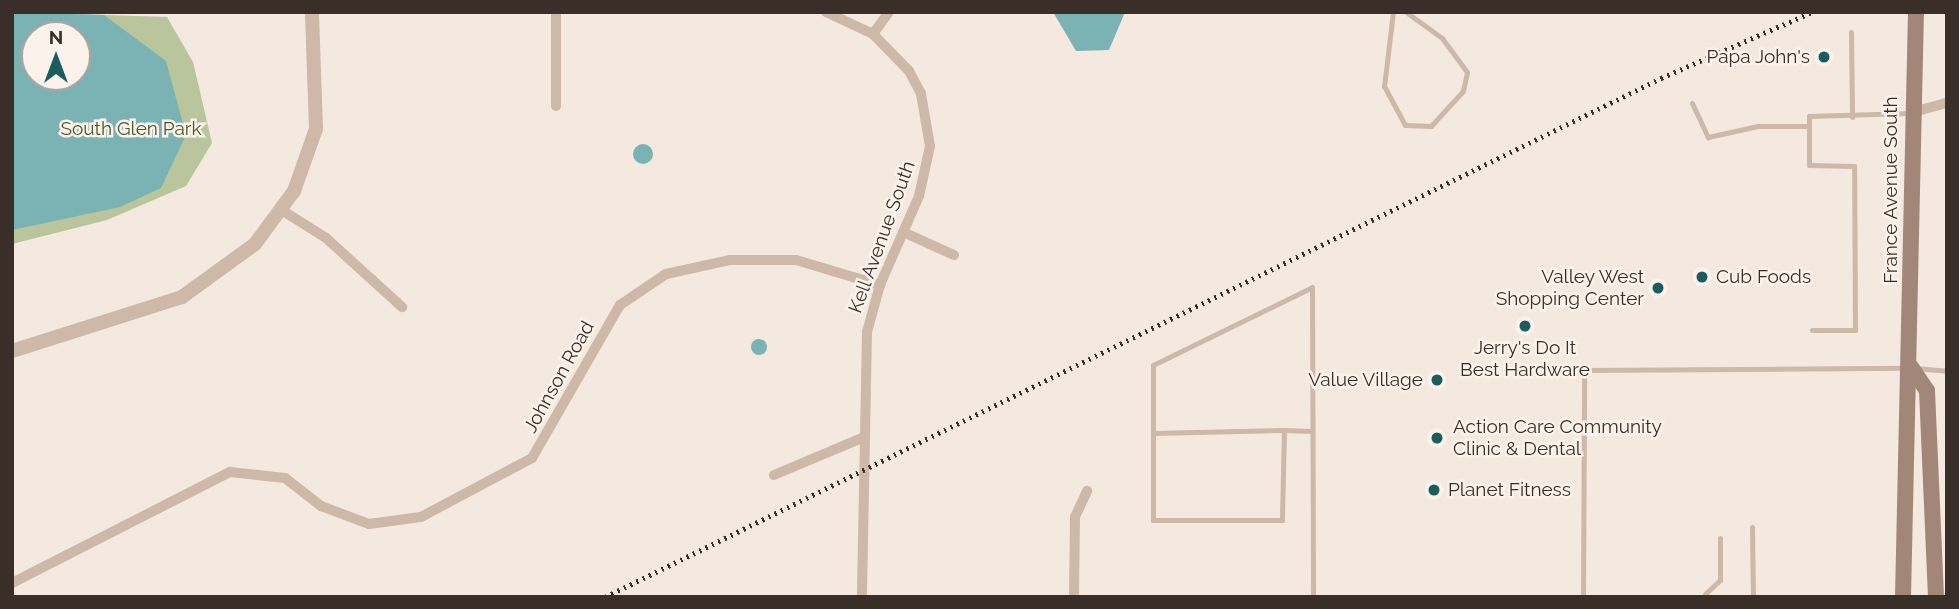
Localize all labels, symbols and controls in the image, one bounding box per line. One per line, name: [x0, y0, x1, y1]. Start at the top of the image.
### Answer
north arrow: [21, 21, 91, 91]
text: N: [49, 26, 63, 48]
place label: Papa John's: [1706, 46, 1810, 68]
marker: Papa John's: [1816, 49, 1832, 65]
street label: France Avenue South: [1880, 96, 1902, 284]
park label: South Glen Park: [60, 118, 202, 140]
street label: Kell Avenue South: [844, 157, 920, 317]
place label: Valley West Shopping Center: [1496, 266, 1644, 310]
place label: Cub Foods: [1716, 266, 1811, 288]
marker: Cub Foods: [1694, 269, 1710, 285]
marker: Valley West Shopping Center: [1650, 280, 1666, 296]
street label: Johnson Road: [519, 317, 599, 437]
marker: Jerry's Do It Best Hardware: [1517, 318, 1533, 334]
place label: Jerry's Do It Best Hardware: [1460, 337, 1590, 381]
place label: Value Village: [1308, 369, 1423, 391]
marker: Value Village: [1429, 372, 1445, 388]
place label: Action Care Community Clinic & Dental: [1453, 416, 1662, 460]
marker: Action Care Community Clinic & Dental: [1427, 428, 1447, 448]
place label: Planet Fitness: [1448, 479, 1571, 501]
marker: Planet Fitness: [1426, 482, 1442, 498]

